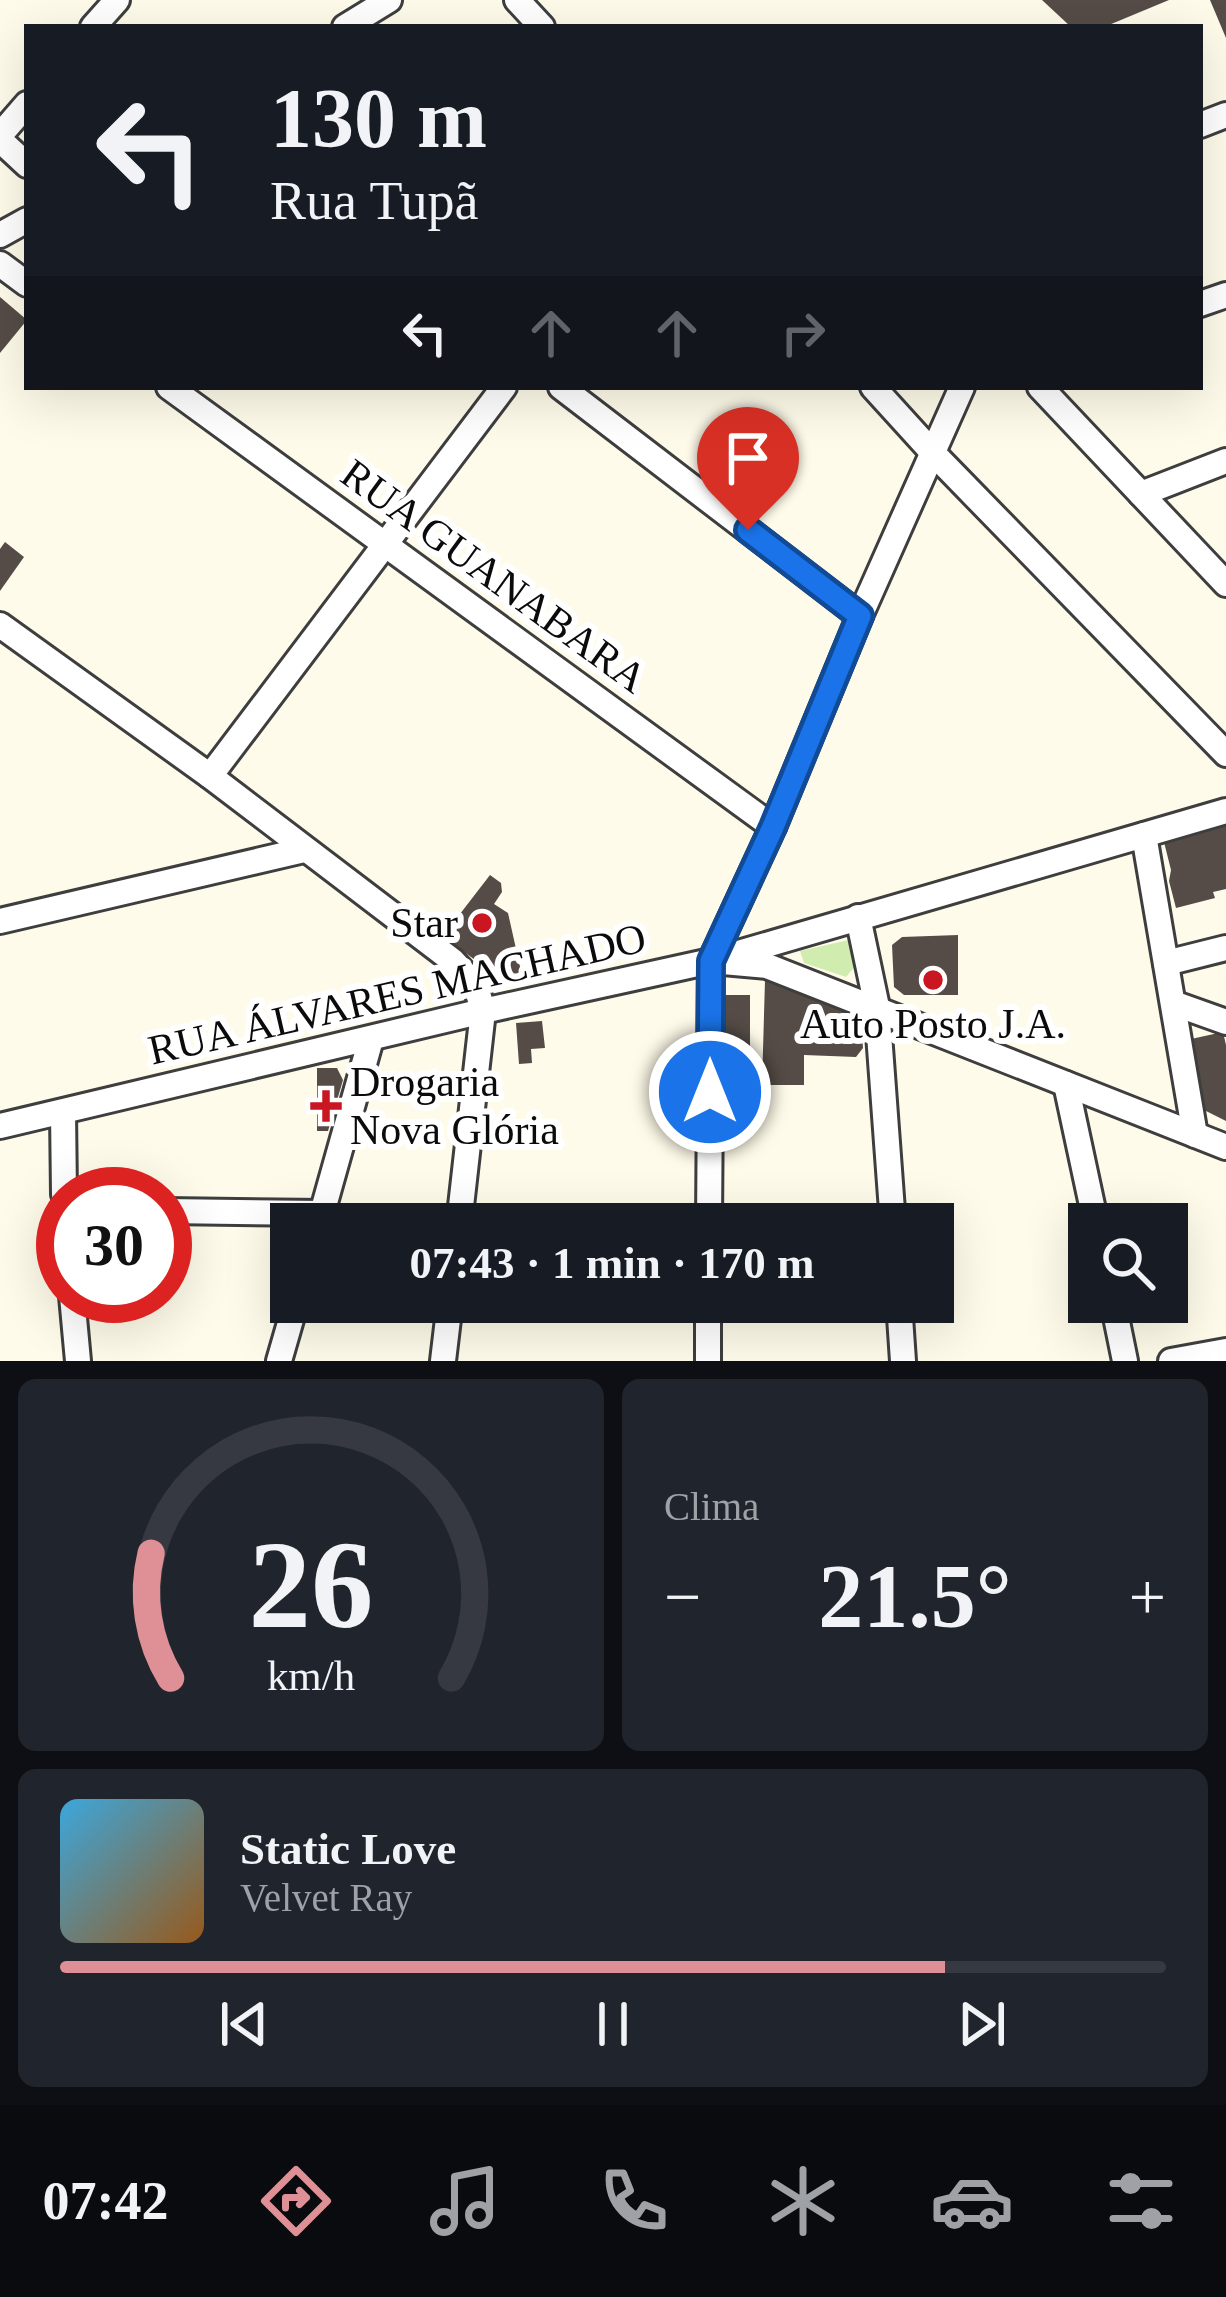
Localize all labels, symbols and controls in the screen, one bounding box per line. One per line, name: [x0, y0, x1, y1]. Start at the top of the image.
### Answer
icon: left: [72, 72, 228, 228]
text: 130 m: [270, 72, 487, 165]
text: Rua Tupã: [270, 171, 479, 231]
icon: left: [392, 300, 458, 366]
icon: ahead: [518, 300, 584, 366]
icon: ahead: [644, 300, 710, 366]
icon: right: [770, 300, 836, 366]
pin: [697, 407, 799, 530]
icon: arrive: [715, 425, 781, 491]
street label: RUA GUANABARA: [333, 450, 656, 702]
place label: Star: [390, 900, 458, 946]
marker: Star: [469, 910, 495, 936]
street label: RUA ÁLVARES MACHADO: [144, 914, 650, 1074]
marker: Auto Posto J.A.: [920, 967, 946, 993]
place label: Auto Posto J.A.: [800, 1001, 1066, 1047]
position arrow: [647, 1029, 773, 1155]
place label: Drogaria Nova Glória: [350, 1059, 559, 1153]
marker: Drogaria Nova Glória: [313, 1093, 339, 1119]
speed limit sign: 30: [36, 1167, 192, 1323]
map controls: [1068, 1203, 1188, 1323]
button: search: [1068, 1203, 1188, 1323]
text: 07:43 · 1 min · 170 m: [410, 1238, 815, 1288]
text: Clima: [664, 1485, 759, 1528]
text: 26: [249, 1516, 373, 1654]
text: 21.5°: [818, 1547, 1012, 1646]
text: −: [664, 1560, 701, 1633]
text: +: [1129, 1560, 1166, 1633]
text: km/h: [267, 1652, 355, 1699]
text: Static Love: [240, 1824, 456, 1874]
text: Velvet Ray: [240, 1876, 412, 1919]
icon: previous: [211, 1991, 277, 2057]
icon: pause: [580, 1991, 646, 2057]
icon: next: [949, 1991, 1015, 2057]
icon: directions: [254, 2159, 338, 2243]
icon: music: [423, 2159, 507, 2243]
icon: phone: [592, 2159, 676, 2243]
icon: climate: [761, 2159, 845, 2243]
icon: car: [930, 2159, 1014, 2243]
icon: filters: [1099, 2159, 1183, 2243]
text: 07:42: [43, 2171, 169, 2231]

